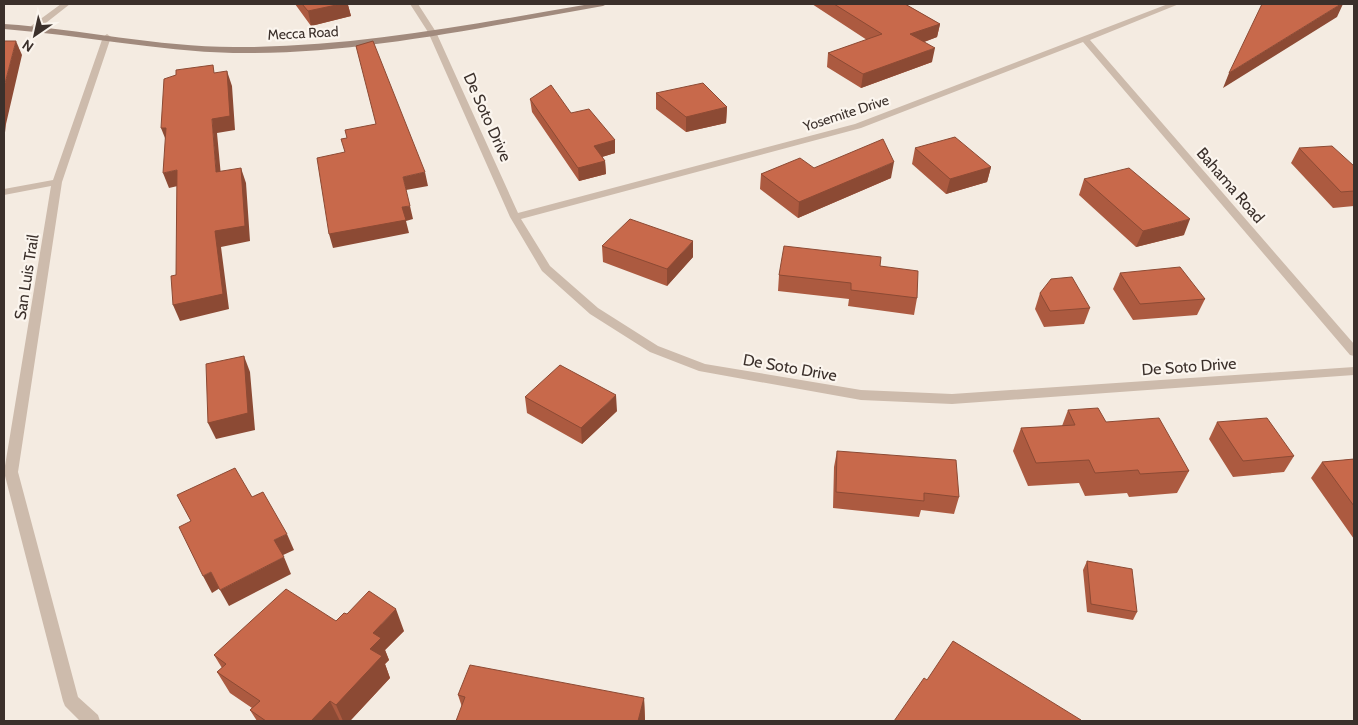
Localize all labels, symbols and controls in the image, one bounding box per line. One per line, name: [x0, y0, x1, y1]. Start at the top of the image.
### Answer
north arrow: [10, 10, 60, 60]
street label: Mecca Road: [267, 22, 339, 44]
text: N: [19, 36, 37, 56]
street label: De Soto Drive: [460, 70, 516, 164]
street label: Yosemite Drive: [800, 91, 891, 136]
street label: Bahama Road: [1193, 144, 1268, 227]
street label: San Luis Trail: [10, 233, 43, 321]
street label: De Soto Drive: [741, 350, 838, 385]
street label: De Soto Drive: [1141, 354, 1237, 379]

